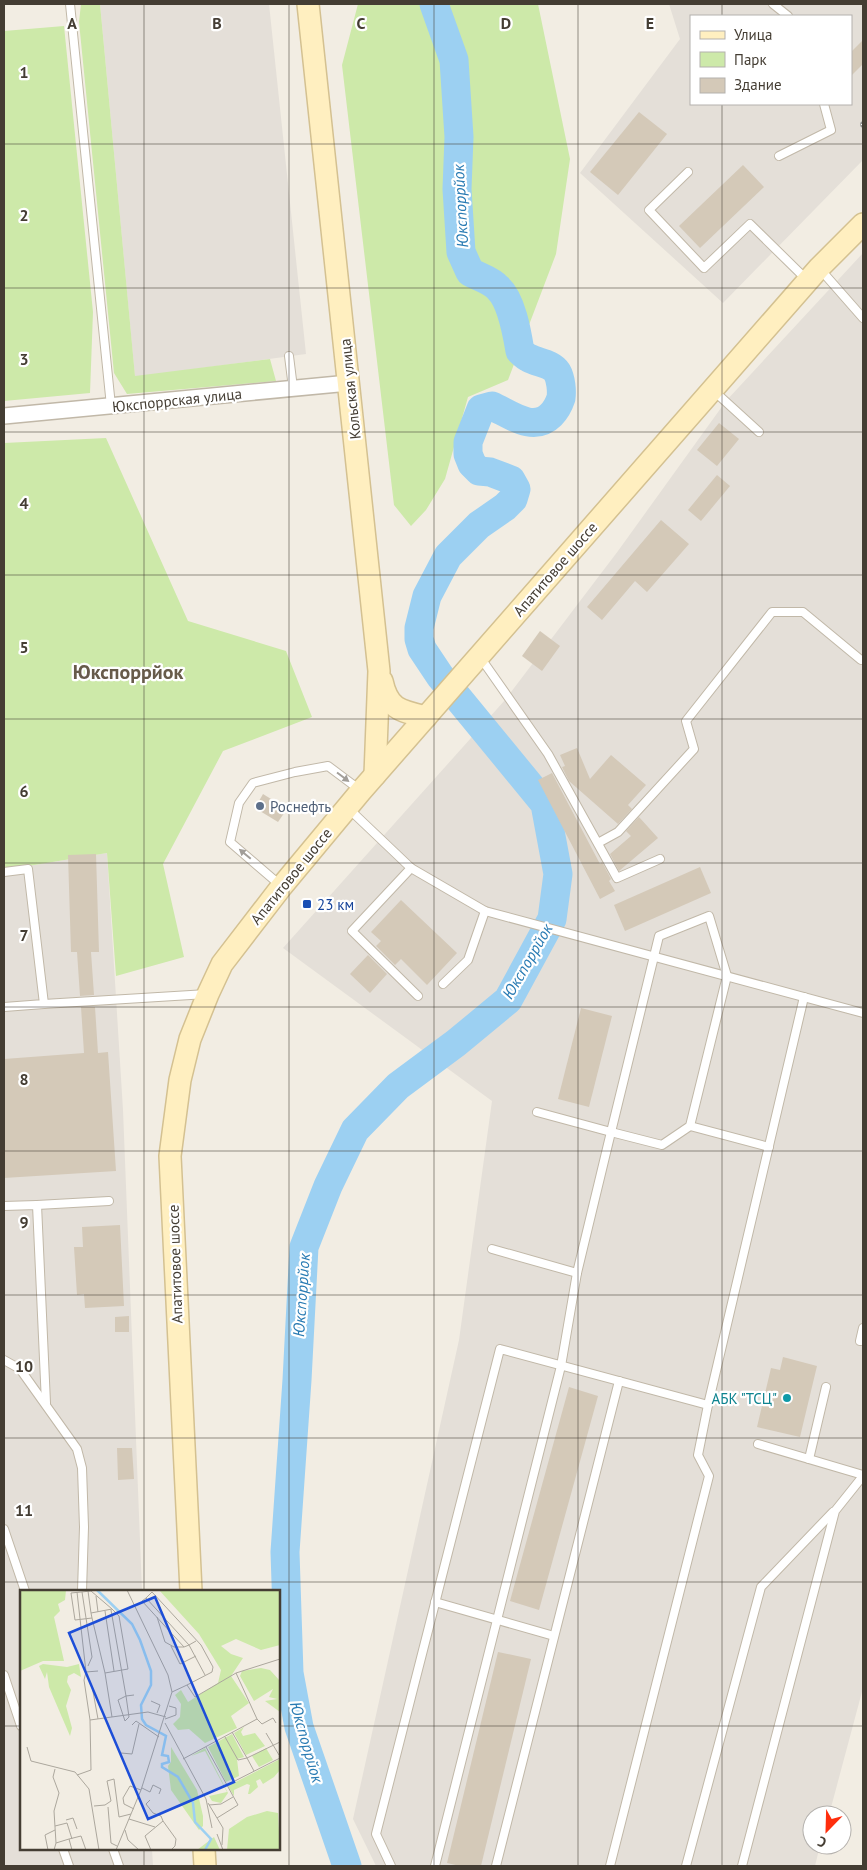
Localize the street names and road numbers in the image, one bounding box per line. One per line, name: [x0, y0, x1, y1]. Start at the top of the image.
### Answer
street label: Кольская улица: [335, 338, 365, 440]
street label: Юкспоррская улица: [111, 384, 243, 416]
street label: Апатитовое шоссе: [509, 518, 601, 620]
street label: Апатитовое шоссе: [246, 824, 336, 928]
street label: Апатитовое шоссе: [163, 1204, 187, 1324]

